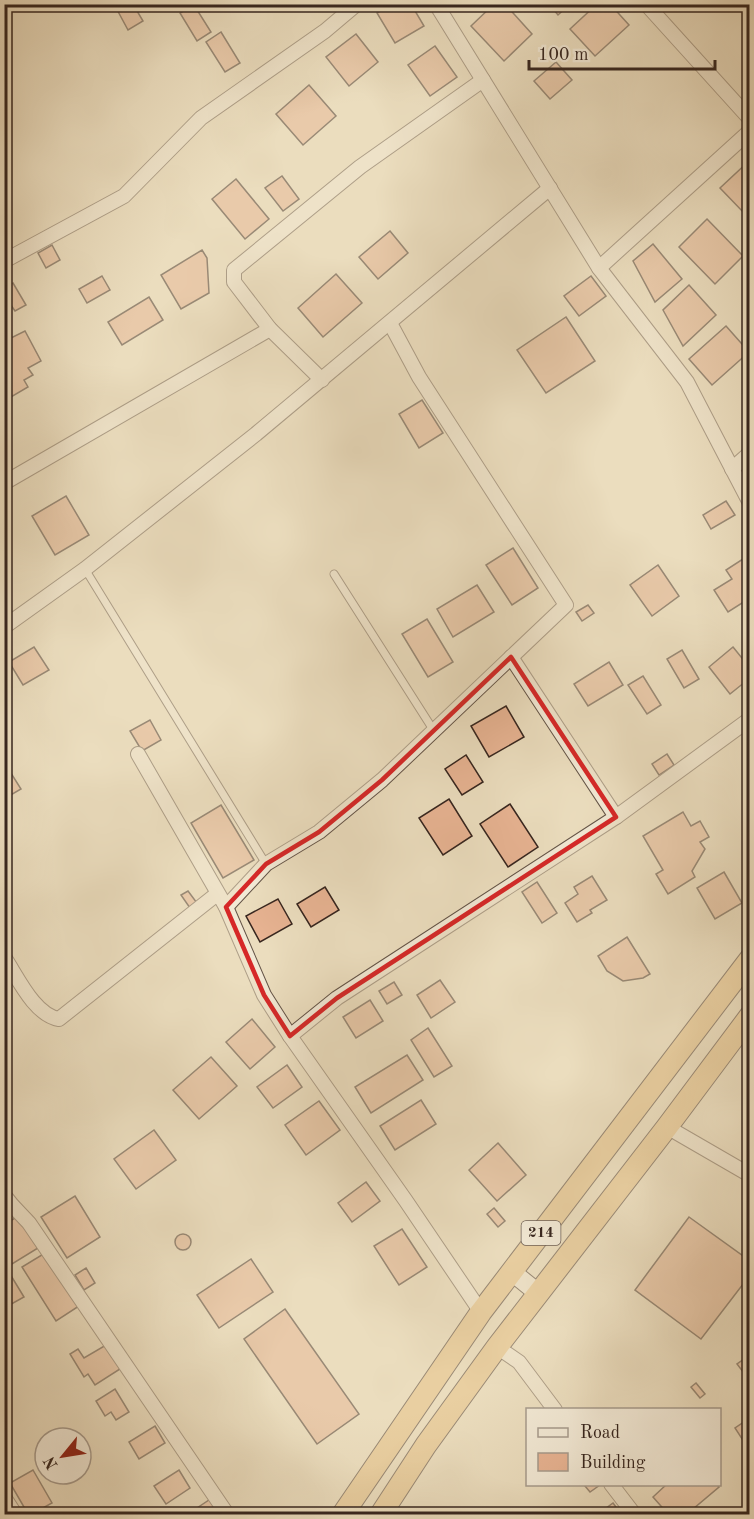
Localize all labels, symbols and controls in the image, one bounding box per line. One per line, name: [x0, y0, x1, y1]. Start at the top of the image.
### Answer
scale bar: [529, 33, 715, 71]
text: 100 m: [538, 46, 589, 64]
road number: 214: [522, 1221, 560, 1245]
legend: [526, 1408, 721, 1486]
text: Road: [580, 1424, 620, 1442]
north arrow: [33, 1426, 93, 1486]
text: N: [41, 1453, 62, 1472]
text: Building: [580, 1454, 646, 1472]

